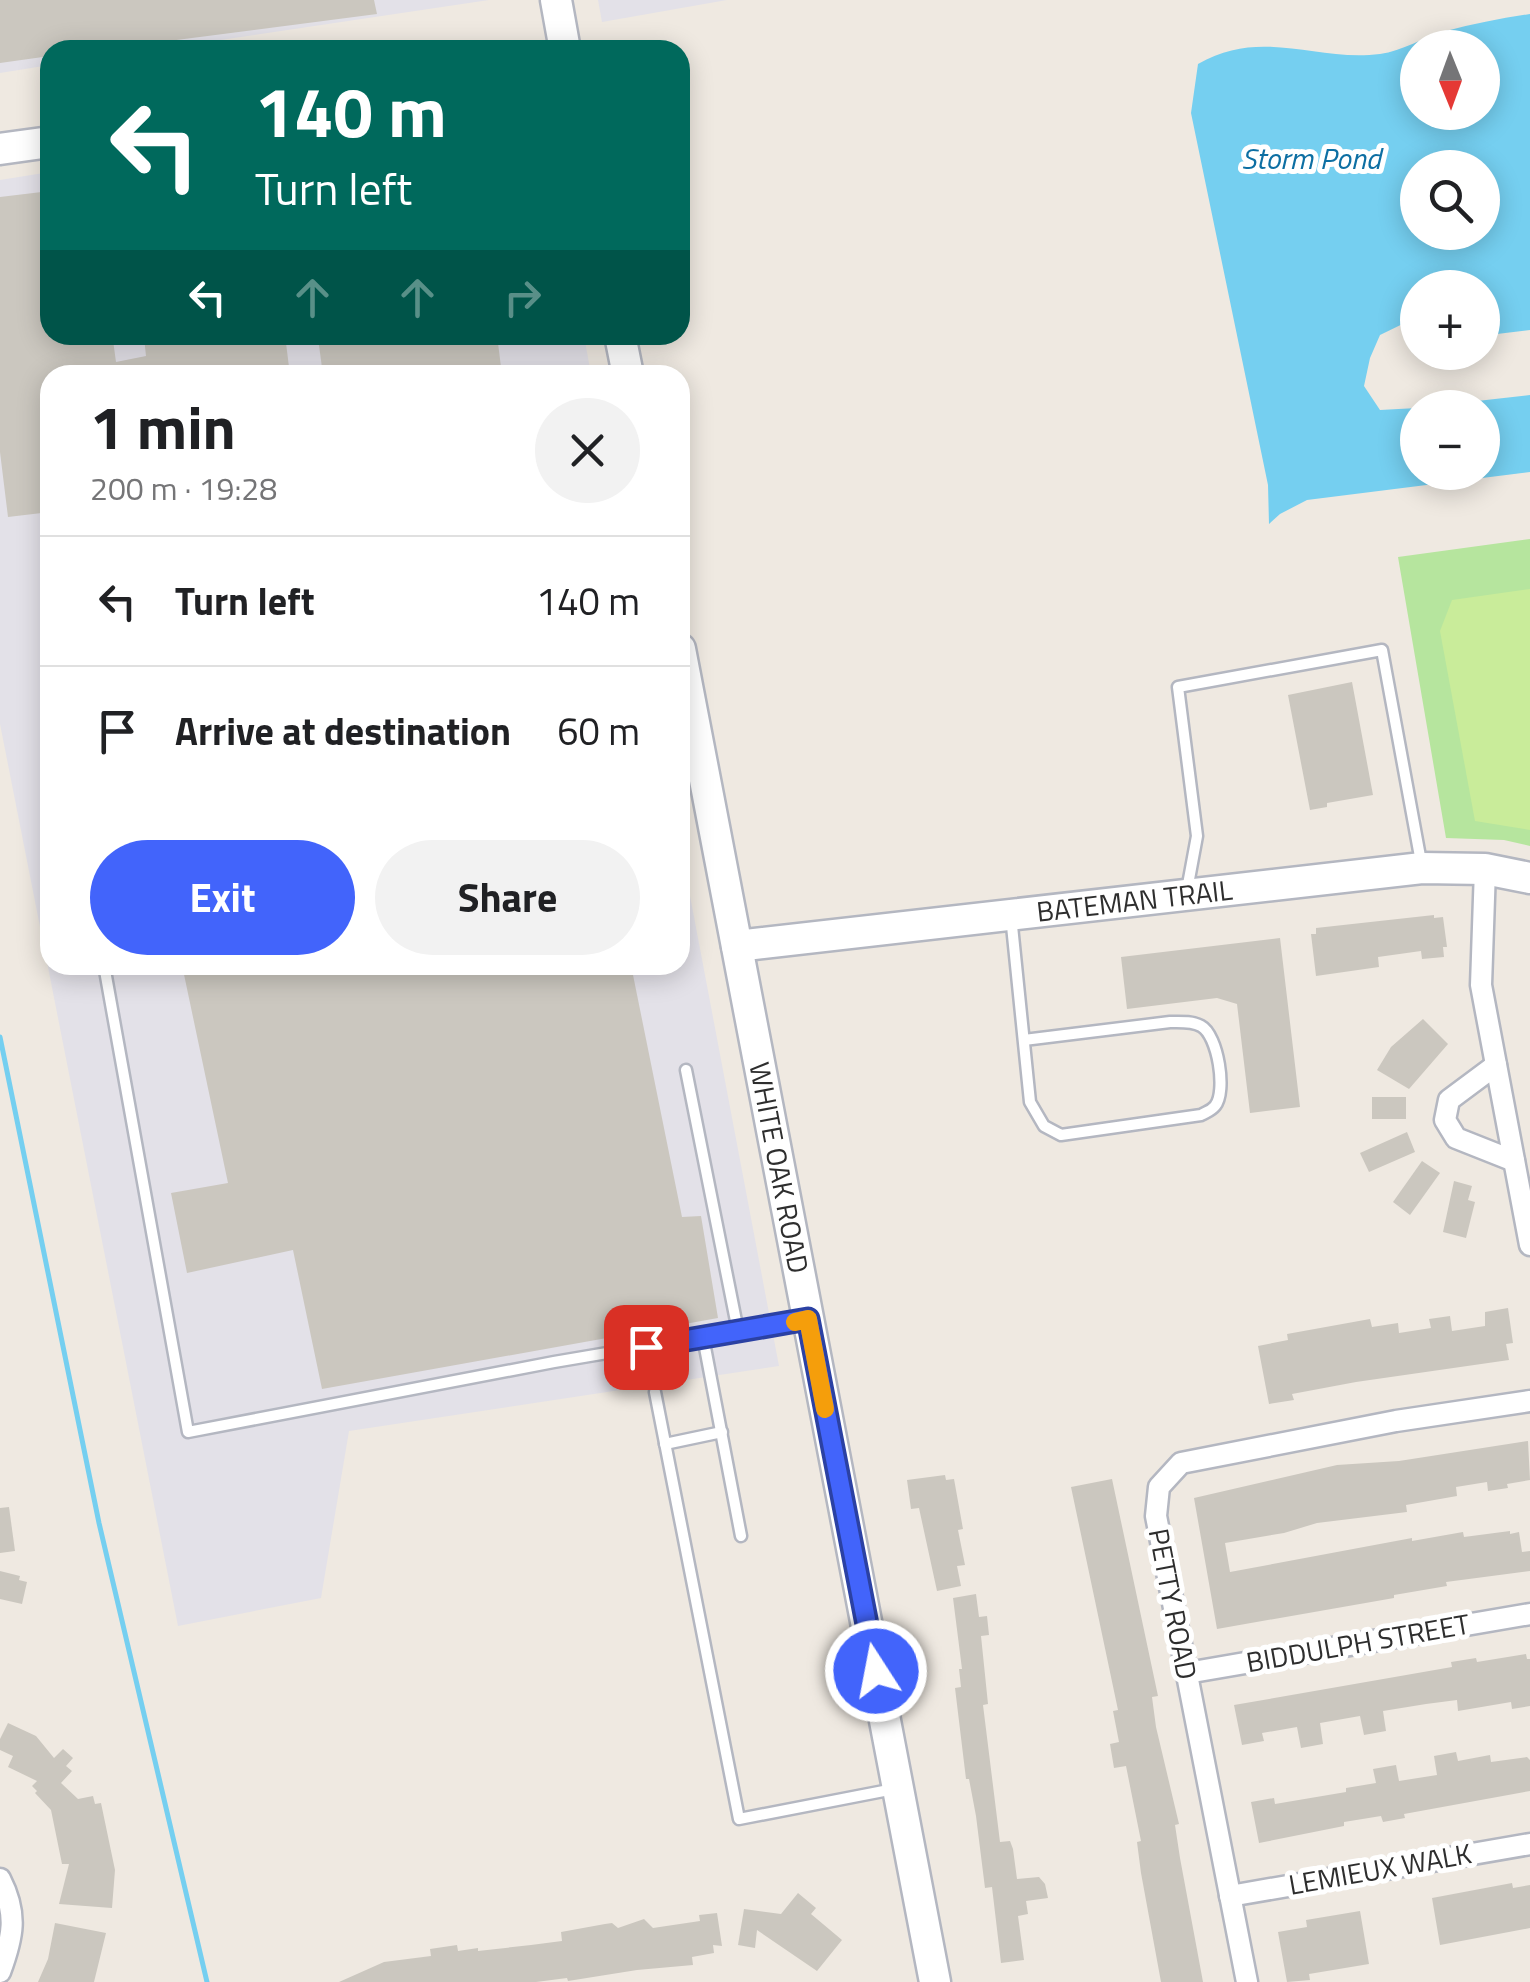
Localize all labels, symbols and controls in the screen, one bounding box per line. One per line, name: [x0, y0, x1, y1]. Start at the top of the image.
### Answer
north arrow: [1400, 30, 1500, 130]
map controls: [1400, 30, 1500, 490]
text: 140 m: [255, 58, 447, 164]
icon: left: [90, 80, 220, 210]
water label: Storm Pond: [1241, 135, 1384, 181]
button: search: [1400, 150, 1500, 250]
text: Turn left: [255, 154, 412, 222]
icon: left: [180, 270, 235, 325]
icon: ahead: [285, 270, 340, 325]
icon: ahead: [390, 270, 445, 325]
icon: right: [495, 270, 550, 325]
button: +: [1400, 270, 1500, 370]
text: 1 min: [90, 381, 236, 472]
button: −: [1400, 390, 1500, 490]
button: close: [535, 398, 640, 503]
text: 200 m · 19:28: [90, 464, 277, 512]
text: Turn left: [175, 572, 315, 630]
text: 140 m: [536, 572, 640, 630]
icon: left: [90, 574, 145, 629]
text: Arrive at destination: [175, 702, 511, 760]
text: 60 m: [557, 702, 640, 760]
icon: arrive: [90, 704, 145, 759]
button: Exit: [90, 840, 355, 955]
button: Share: [375, 840, 640, 955]
street label: BATEMAN TRAIL: [1034, 868, 1235, 933]
street label: WHITE OAK ROAD: [738, 1058, 821, 1277]
pin: [604, 1305, 689, 1390]
icon: arrive: [619, 1320, 674, 1375]
street label: PETTY ROAD: [1138, 1525, 1209, 1683]
street label: BIDDULPH STREET: [1243, 1602, 1473, 1683]
position arrow: [824, 1619, 928, 1723]
street label: LEMIEUX WALK: [1285, 1831, 1475, 1906]

